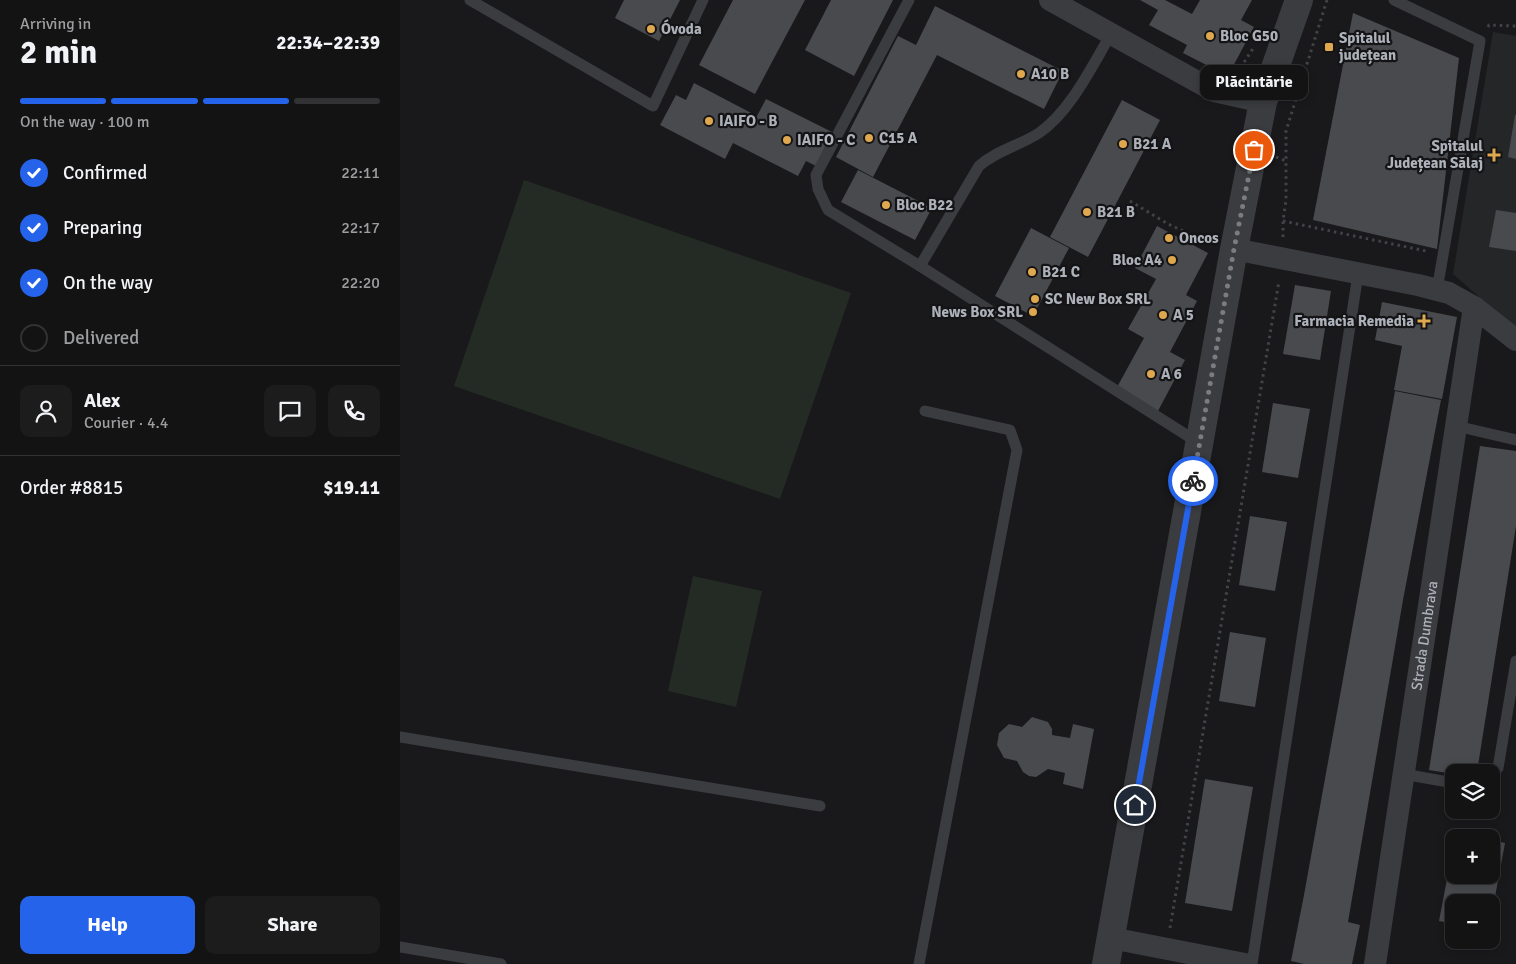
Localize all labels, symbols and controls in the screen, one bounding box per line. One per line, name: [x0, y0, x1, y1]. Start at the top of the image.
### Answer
text: Arriving in: [20, 14, 91, 34]
place label: Óvoda: [661, 19, 702, 38]
marker: Óvoda: [645, 23, 657, 35]
place label: Bloc G50: [1220, 27, 1278, 45]
place label: Spitalul județean: [1339, 29, 1396, 65]
marker: Bloc G50: [1204, 30, 1216, 42]
text: 22:34–22:39: [276, 31, 380, 55]
text: 2 min: [20, 33, 97, 72]
marker: Spitalul județean: [1323, 41, 1335, 53]
place label: A10 B: [1031, 65, 1069, 83]
callout: Plăcintărie: [1200, 65, 1308, 100]
marker: A10 B: [1015, 68, 1027, 80]
text: Plăcintărie: [1215, 72, 1293, 92]
text: On the way · 100 m: [20, 112, 150, 132]
place label: IAIFO - B: [719, 112, 777, 130]
marker: IAIFO - B: [703, 115, 715, 127]
place label: C15 A: [879, 129, 918, 147]
pin: [1233, 129, 1275, 171]
place label: IAIFO - C: [797, 131, 855, 149]
marker: C15 A: [863, 132, 875, 144]
marker: IAIFO - C: [781, 134, 793, 146]
place label: B21 A: [1133, 135, 1172, 153]
icon: bag: [1240, 136, 1268, 164]
place label: Spitalul Județean Sălaj: [1387, 137, 1483, 173]
marker: B21 A: [1117, 138, 1129, 150]
marker: Spitalul Județean Sălaj: [1487, 148, 1501, 162]
icon: check: [20, 159, 48, 187]
text: Confirmed: [63, 161, 147, 185]
text: 22:11: [341, 163, 380, 183]
place label: Bloc B22: [896, 196, 953, 214]
marker: Bloc B22: [880, 199, 892, 211]
place label: B21 B: [1097, 203, 1135, 221]
marker: B21 B: [1081, 206, 1093, 218]
icon: check: [20, 214, 48, 242]
text: Preparing: [63, 216, 142, 240]
text: 22:17: [341, 218, 380, 238]
place label: Oncos: [1179, 229, 1219, 247]
marker: Oncos: [1163, 232, 1175, 244]
place label: Bloc A4: [1112, 251, 1162, 269]
marker: Bloc A4: [1166, 254, 1178, 266]
place label: B21 C: [1042, 263, 1080, 281]
marker: B21 C: [1026, 266, 1038, 278]
icon: check: [20, 269, 48, 297]
text: On the way: [63, 271, 153, 295]
text: 22:20: [341, 273, 380, 293]
place label: SC New Box SRL: [1045, 290, 1151, 308]
marker: SC New Box SRL: [1029, 293, 1041, 305]
place label: News Box SRL: [931, 303, 1023, 321]
marker: News Box SRL: [1027, 306, 1039, 318]
place label: A 5: [1173, 306, 1194, 324]
marker: A 5: [1157, 309, 1169, 321]
place label: Farmacia Remedia: [1294, 312, 1414, 330]
marker: Farmacia Remedia: [1418, 315, 1430, 327]
text: Delivered: [63, 326, 139, 350]
place label: A 6: [1161, 365, 1182, 383]
marker: A 6: [1145, 368, 1157, 380]
button: person: [20, 385, 72, 437]
button: chat: [264, 385, 316, 437]
button: phone: [328, 385, 380, 437]
text: Alex: [84, 389, 120, 413]
text: Courier · 4.4: [84, 413, 168, 433]
courier: [1168, 456, 1218, 506]
icon: bike: [1179, 467, 1207, 495]
text: Order #8815: [20, 476, 123, 500]
text: $19.11: [323, 476, 380, 500]
street label: Strada Dumbrava: [1407, 580, 1442, 692]
map controls: [1445, 764, 1500, 949]
button: layers: [1445, 764, 1500, 819]
pin: [1114, 784, 1156, 826]
icon: home: [1121, 791, 1149, 819]
button: +: [1445, 829, 1500, 884]
button: −: [1445, 894, 1500, 949]
button: Help: [20, 896, 195, 954]
button: Share: [205, 896, 380, 954]

